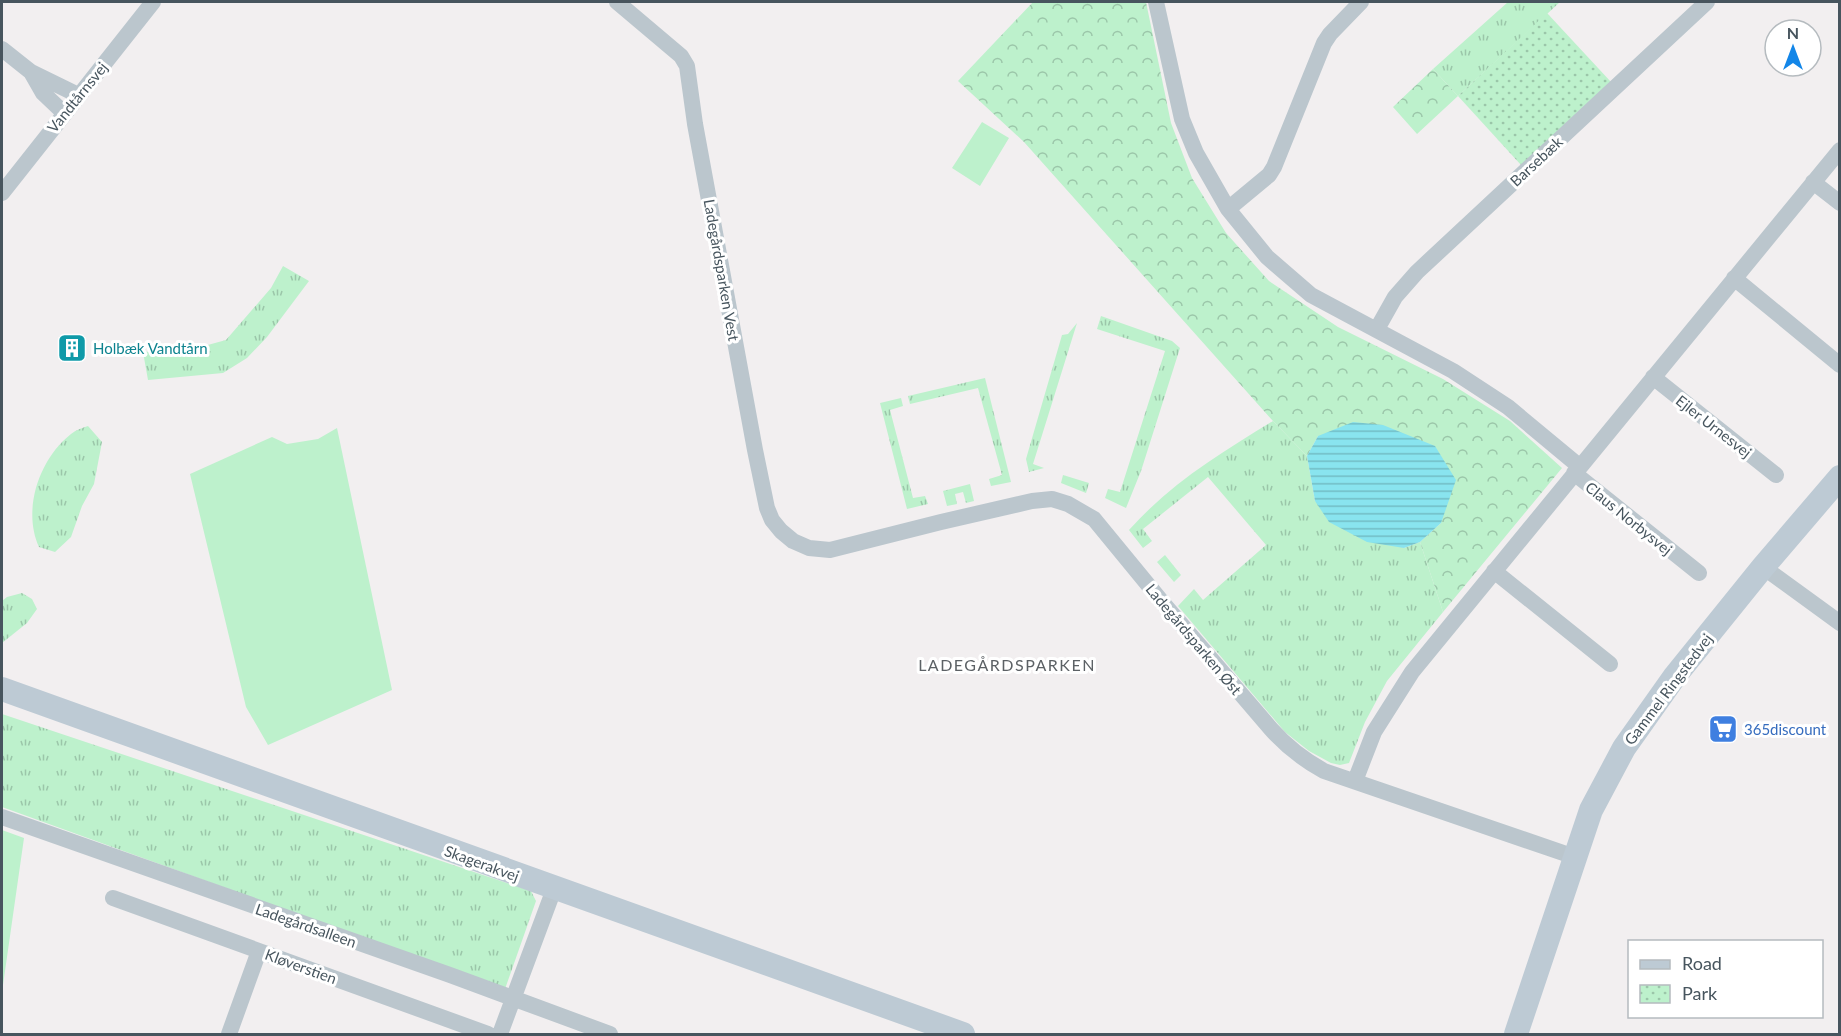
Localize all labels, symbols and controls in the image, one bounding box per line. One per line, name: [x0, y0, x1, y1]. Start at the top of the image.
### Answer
north arrow: [1763, 18, 1823, 78]
text: N: [1787, 23, 1799, 42]
street label: Vandtårnsvej: [43, 58, 111, 136]
street label: Barsebæk: [1506, 132, 1566, 190]
street label: Ladegårdsparken Vest: [701, 198, 743, 343]
building icon: Holbæk Vandtårn: [56, 332, 88, 364]
place label: Holbæk Vandtårn: [93, 339, 208, 357]
street label: Ejler Urnesvej: [1673, 391, 1755, 461]
street label: Claus Norbysvej: [1582, 478, 1676, 558]
street label: Ladegårdsparken Øst: [1142, 580, 1246, 699]
street label: Gammel Ringstedvej: [1620, 630, 1716, 748]
district label: LADEGÅRDSPARKEN: [918, 655, 1096, 674]
supermarket icon: 365discount: [1707, 713, 1739, 745]
place label: 365discount: [1744, 720, 1827, 738]
street label: Skagerakvej: [442, 841, 522, 885]
street label: Ladegårdsalleen: [253, 899, 359, 951]
legend: [1628, 940, 1823, 1018]
street label: Kløverstien: [263, 945, 339, 987]
text: Road: [1682, 952, 1722, 974]
text: Park: [1682, 982, 1718, 1004]

